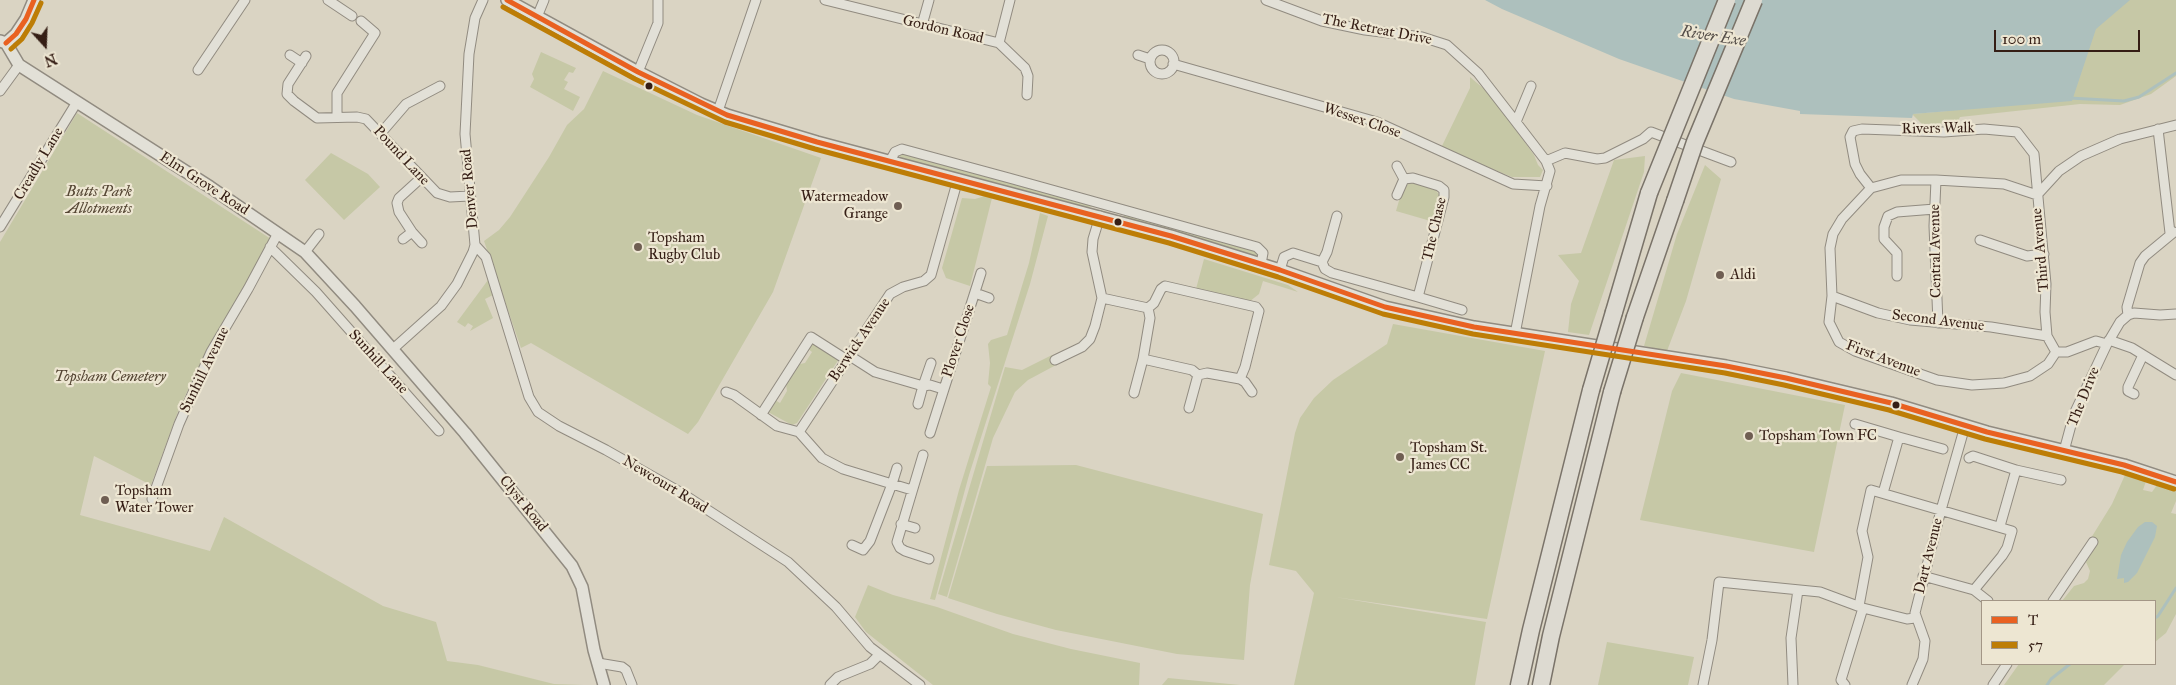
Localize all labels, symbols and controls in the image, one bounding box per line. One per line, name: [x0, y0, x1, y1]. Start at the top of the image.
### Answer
street label: The Retreat Drive: [1321, 11, 1433, 49]
street label: Gordon Road: [901, 12, 985, 48]
north arrow: [20, 20, 70, 70]
scale bar: [1996, 20, 2142, 52]
water label: River Exe: [1679, 22, 1747, 52]
text: 100 m: [2002, 30, 2041, 48]
text: N: [42, 50, 59, 70]
unlabelled marker: [644, 81, 654, 91]
street label: Wessex Close: [1321, 99, 1403, 143]
street label: Rivers Walk: [1901, 119, 1975, 139]
street label: Pound Lane: [369, 123, 433, 189]
street label: Creadly Lane: [10, 124, 68, 204]
street label: Elm Grove Road: [156, 148, 252, 220]
street label: Denver Road: [458, 148, 482, 230]
park label: Butts Park Allotments: [66, 183, 132, 218]
place label: Watermeadow Grange: [801, 188, 888, 223]
street label: The Chase: [1419, 195, 1451, 263]
marker: Watermeadow Grange: [892, 200, 904, 212]
street label: Central Avenue: [1926, 204, 1946, 298]
street label: Third Avenue: [2028, 207, 2054, 293]
unlabelled marker: [1113, 217, 1123, 227]
place label: Topsham Rugby Club: [648, 229, 720, 264]
marker: Topsham Rugby Club: [632, 241, 644, 253]
place label: Aldi: [1730, 266, 1756, 284]
marker: Aldi: [1714, 269, 1726, 281]
street label: Berwick Avenue: [825, 295, 895, 385]
street label: Plover Close: [939, 302, 979, 380]
street label: Second Avenue: [1891, 306, 1985, 336]
street label: Sunhill Avenue: [176, 324, 234, 416]
street label: Sunhill Lane: [344, 326, 412, 398]
street label: First Avenue: [1843, 337, 1923, 381]
street label: The Drive: [2064, 365, 2104, 429]
park label: Topsham Cemetery: [54, 368, 166, 386]
unlabelled marker: [1891, 400, 1901, 410]
place label: Topsham Town FC: [1759, 427, 1877, 445]
marker: Topsham Town FC: [1743, 430, 1755, 442]
place label: Topsham St. James CC: [1410, 439, 1487, 474]
marker: Topsham St. James CC: [1394, 451, 1406, 463]
street label: Newcourt Road: [619, 452, 711, 518]
street label: Clyst Road: [495, 472, 551, 536]
place label: Topsham Water Tower: [115, 482, 193, 517]
marker: Topsham Water Tower: [99, 494, 111, 506]
street label: Dart Avenue: [1911, 516, 1947, 596]
legend: [1981, 600, 2156, 665]
text: T: [2028, 611, 2038, 629]
text: 57: [2028, 636, 2043, 654]

